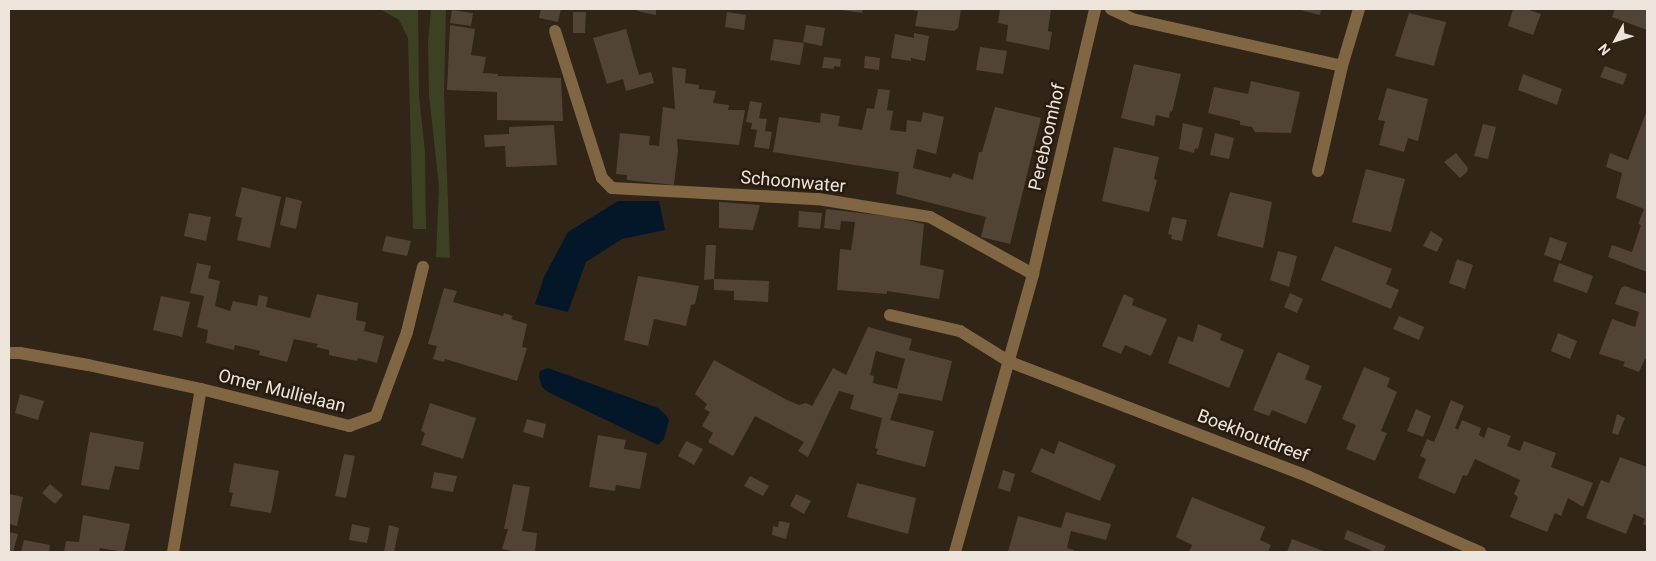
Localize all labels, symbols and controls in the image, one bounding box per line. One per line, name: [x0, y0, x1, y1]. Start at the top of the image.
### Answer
north arrow: [1591, 15, 1641, 65]
text: N: [1595, 41, 1614, 58]
street label: Pereboomhof: [1024, 81, 1070, 193]
street label: Schoonwater: [740, 167, 846, 197]
street label: Omer Mullielaan: [216, 365, 348, 417]
street label: Boekhoutdreef: [1194, 405, 1312, 467]

